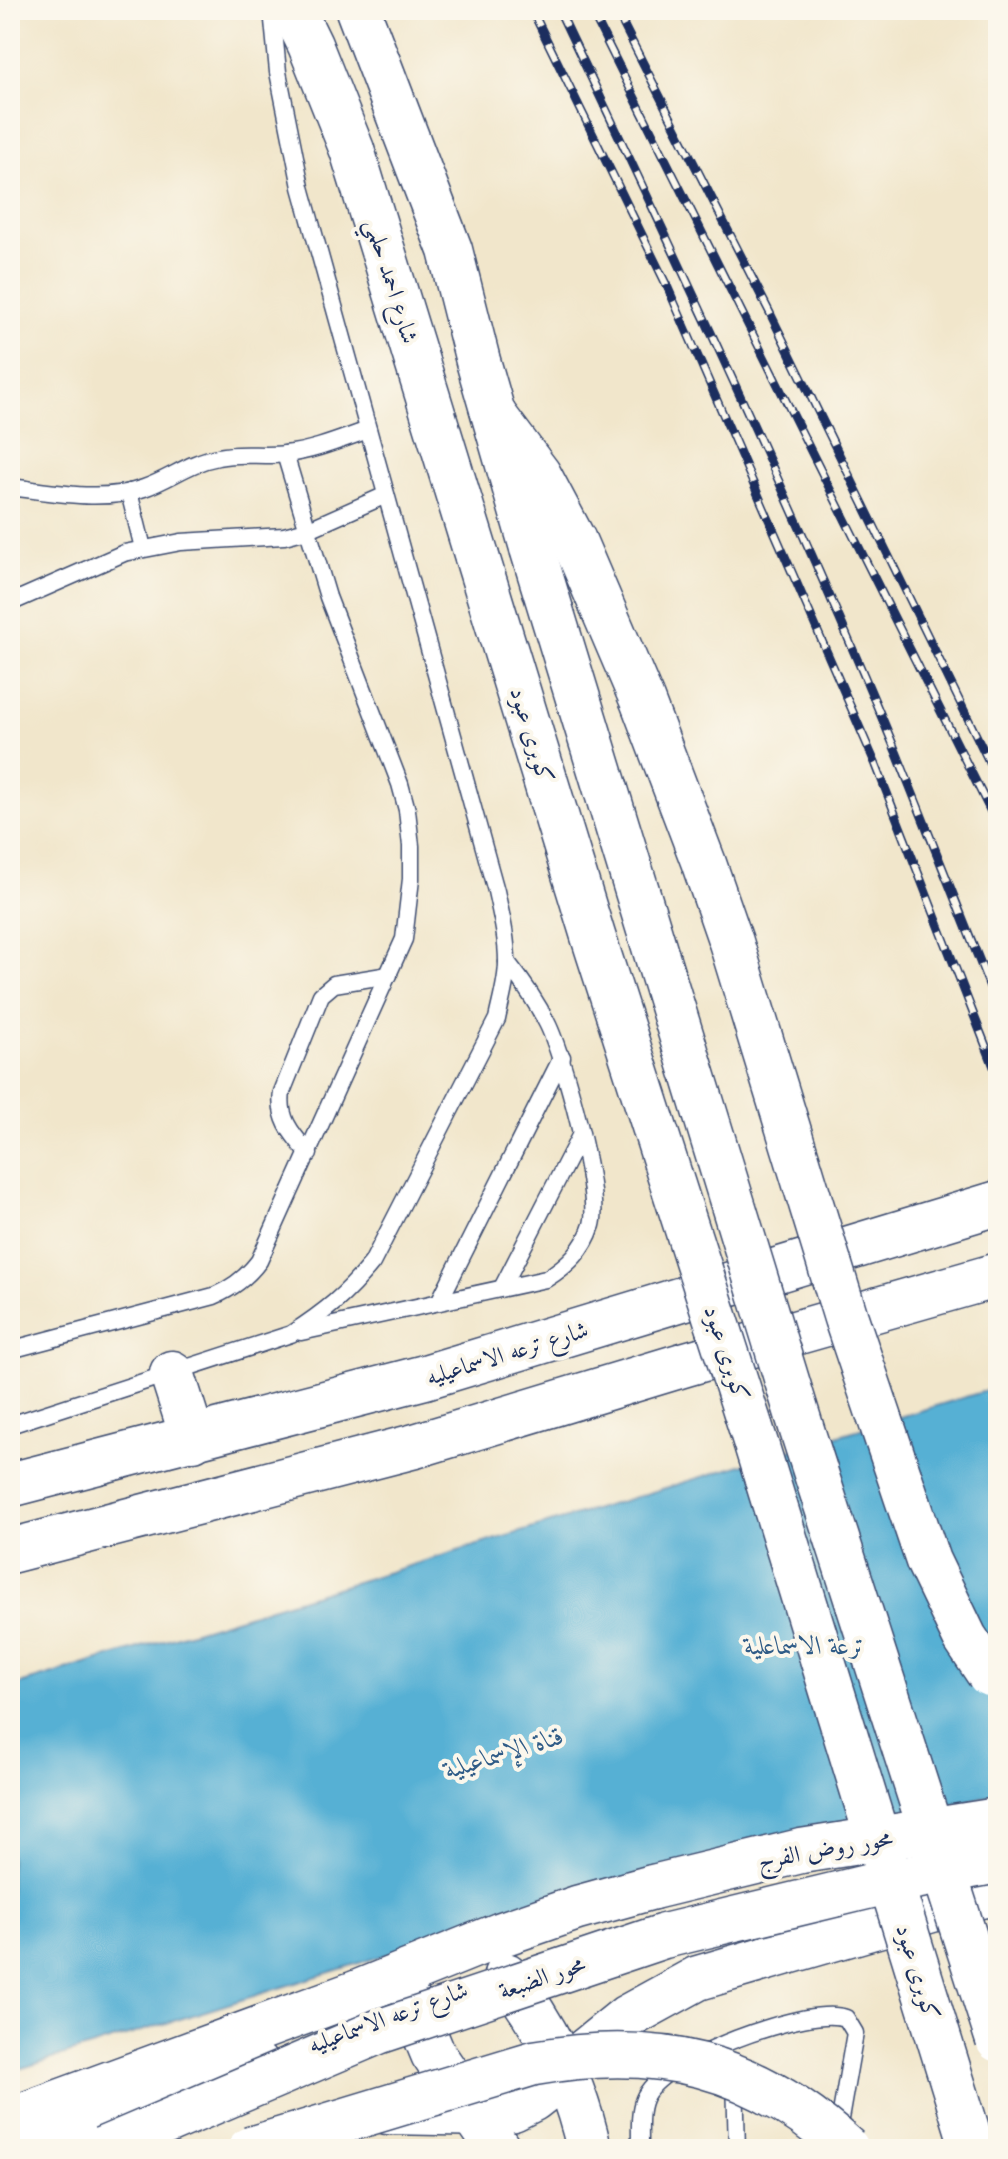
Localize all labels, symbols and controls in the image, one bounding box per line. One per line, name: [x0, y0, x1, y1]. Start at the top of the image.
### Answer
street label: شارع احمد حلمي: [351, 216, 420, 349]
street label: كوبرى عبود: [503, 684, 557, 787]
street label: كوبرى عبود: [697, 1303, 753, 1405]
street label: شارع ترعه الاسماعيليه: [424, 1319, 593, 1397]
water label: ترعة الاسماعلية: [742, 1634, 866, 1660]
water label: قناة الإسماعيلية: [440, 1723, 569, 1789]
street label: محور روض الفرج: [756, 1827, 896, 1882]
street label: كوبرى عبود: [889, 1921, 943, 2024]
street label: محور الضبعة: [496, 1953, 590, 2006]
street label: شارع ترعه الاسماعيليه: [306, 1979, 474, 2065]

